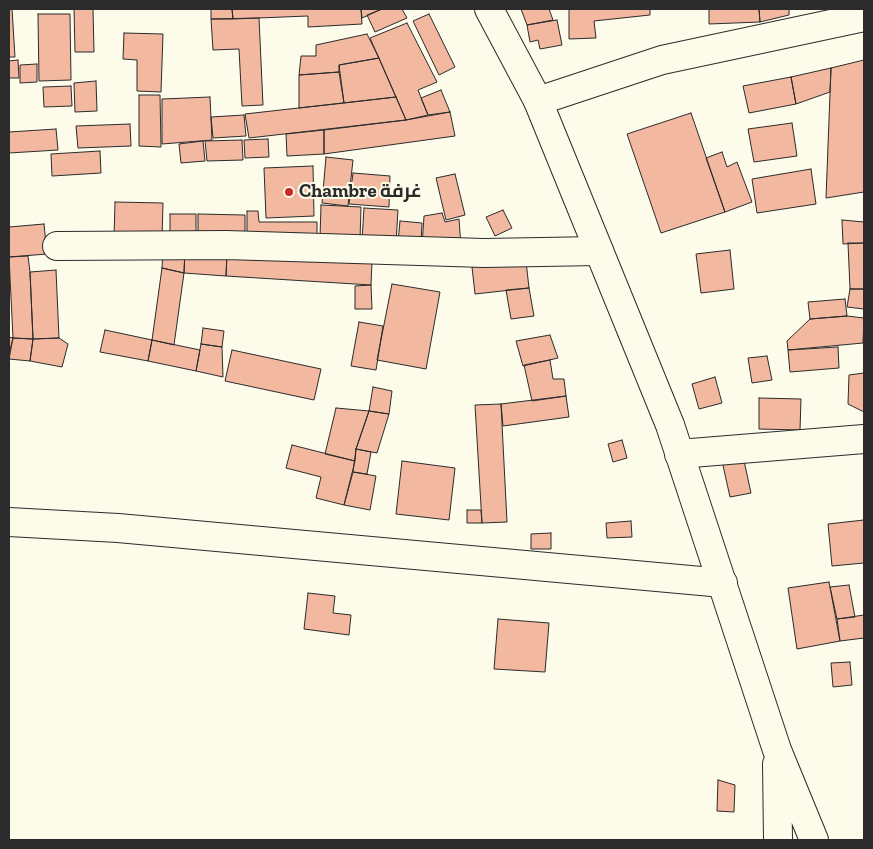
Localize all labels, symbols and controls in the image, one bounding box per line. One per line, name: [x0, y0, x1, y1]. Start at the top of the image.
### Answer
place label: Chambre غرفة: [299, 181, 422, 203]
marker: Chambre غرفة: [283, 186, 295, 198]

